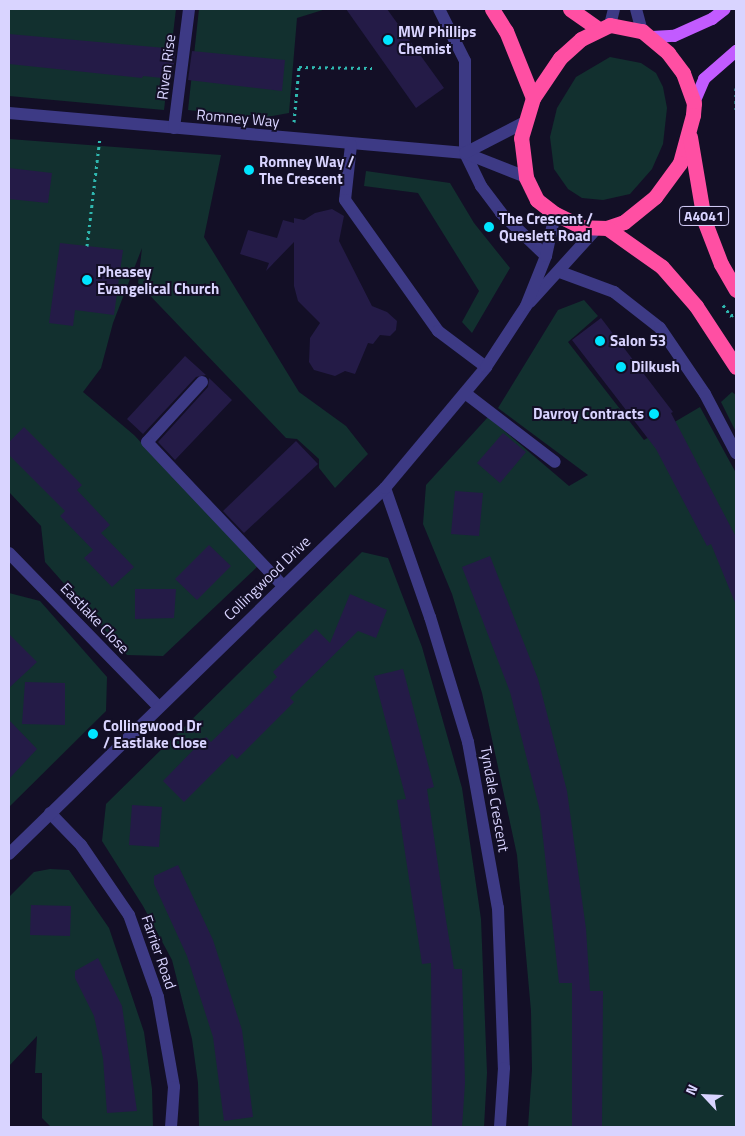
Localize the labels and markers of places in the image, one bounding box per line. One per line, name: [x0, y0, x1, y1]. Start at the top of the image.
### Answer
place label: MW Phillips Chemist: [398, 22, 476, 57]
marker: MW Phillips Chemist: [382, 34, 394, 46]
place label: Romney Way / The Crescent: [259, 152, 354, 187]
marker: Romney Way / The Crescent: [243, 164, 255, 176]
place label: The Crescent / Queslett Road: [499, 209, 593, 244]
marker: The Crescent / Queslett Road: [483, 221, 495, 233]
place label: Pheasey Evangelical Church: [97, 262, 219, 297]
marker: Pheasey Evangelical Church: [81, 274, 93, 286]
place label: Salon 53: [610, 332, 666, 350]
marker: Salon 53: [594, 335, 606, 347]
place label: Dilkush: [631, 358, 680, 376]
marker: Dilkush: [615, 361, 627, 373]
place label: Davroy Contracts: [533, 405, 644, 423]
marker: Davroy Contracts: [648, 408, 660, 420]
place label: Collingwood Dr / Eastlake Close: [103, 716, 207, 751]
marker: Collingwood Dr / Eastlake Close: [87, 728, 99, 740]

